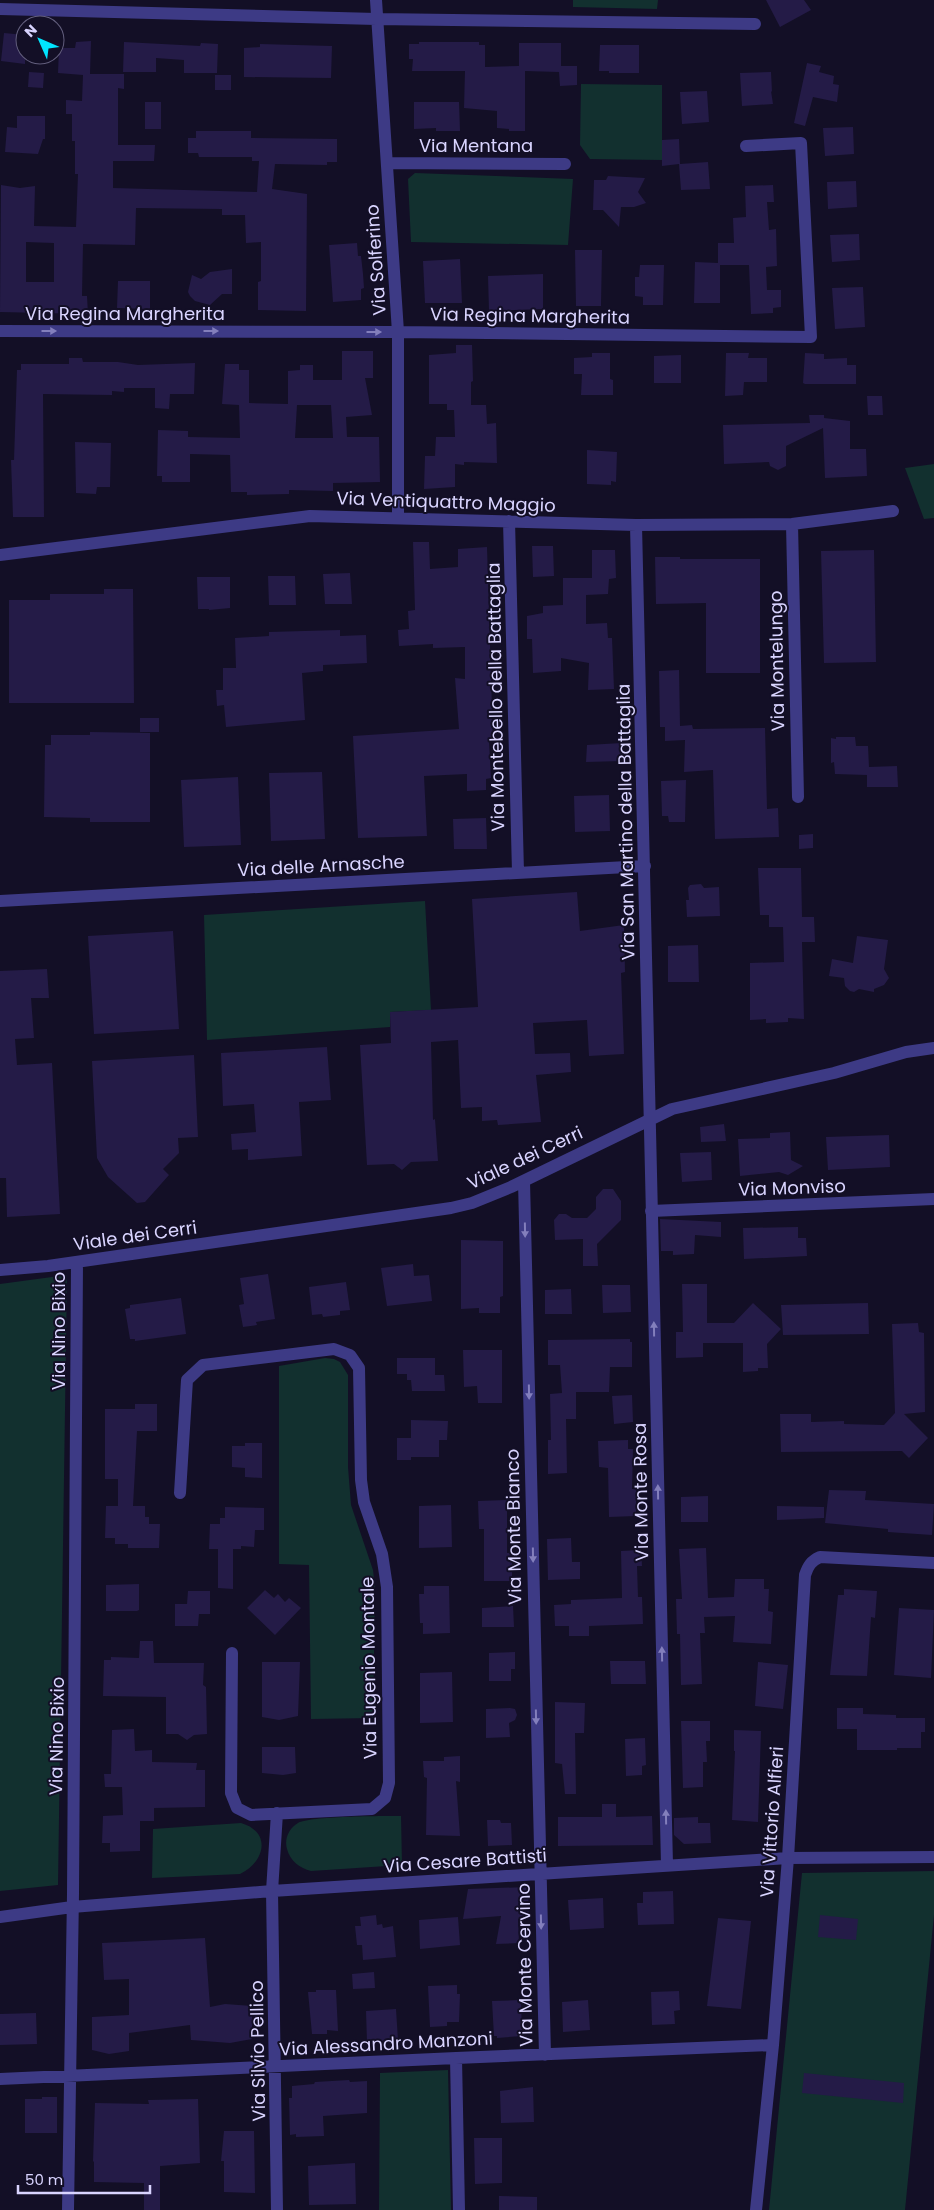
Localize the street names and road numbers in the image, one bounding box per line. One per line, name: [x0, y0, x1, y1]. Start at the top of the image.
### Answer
street label: Via Mentana: [419, 133, 533, 158]
street label: Via Solferino: [359, 204, 392, 316]
street label: Via Regina Margherita: [25, 301, 225, 326]
street label: Via Regina Margherita: [430, 301, 630, 330]
street label: Via Ventiquattro Maggio: [336, 485, 556, 518]
street label: Via Montebello della Battaglia: [481, 562, 510, 832]
street label: Via Montelungo: [763, 590, 790, 732]
street label: Via San Martino della Battaglia: [611, 683, 640, 961]
street label: Via delle Arnasche: [237, 849, 405, 882]
street label: Viale dei Cerri: [463, 1120, 587, 1195]
street label: Via Monviso: [738, 1173, 846, 1202]
street label: Viale dei Cerri: [71, 1214, 198, 1257]
street label: Via Nino Bixio: [46, 1272, 71, 1390]
street label: Via Monte Rosa: [627, 1422, 654, 1562]
street label: Via Monte Bianco: [500, 1449, 527, 1605]
street label: Via Eugenio Montale: [354, 1576, 383, 1760]
street label: Via Nino Bixio: [43, 1677, 70, 1795]
street label: Via Vittorio Alfieri: [754, 1746, 789, 1898]
street label: Via Cesare Battisti: [382, 1842, 548, 1879]
street label: Via Monte Cervino: [511, 1883, 538, 2047]
street label: Via Silvio Pellico: [244, 1980, 271, 2122]
street label: Via Alessandro Manzoni: [279, 2025, 493, 2062]

